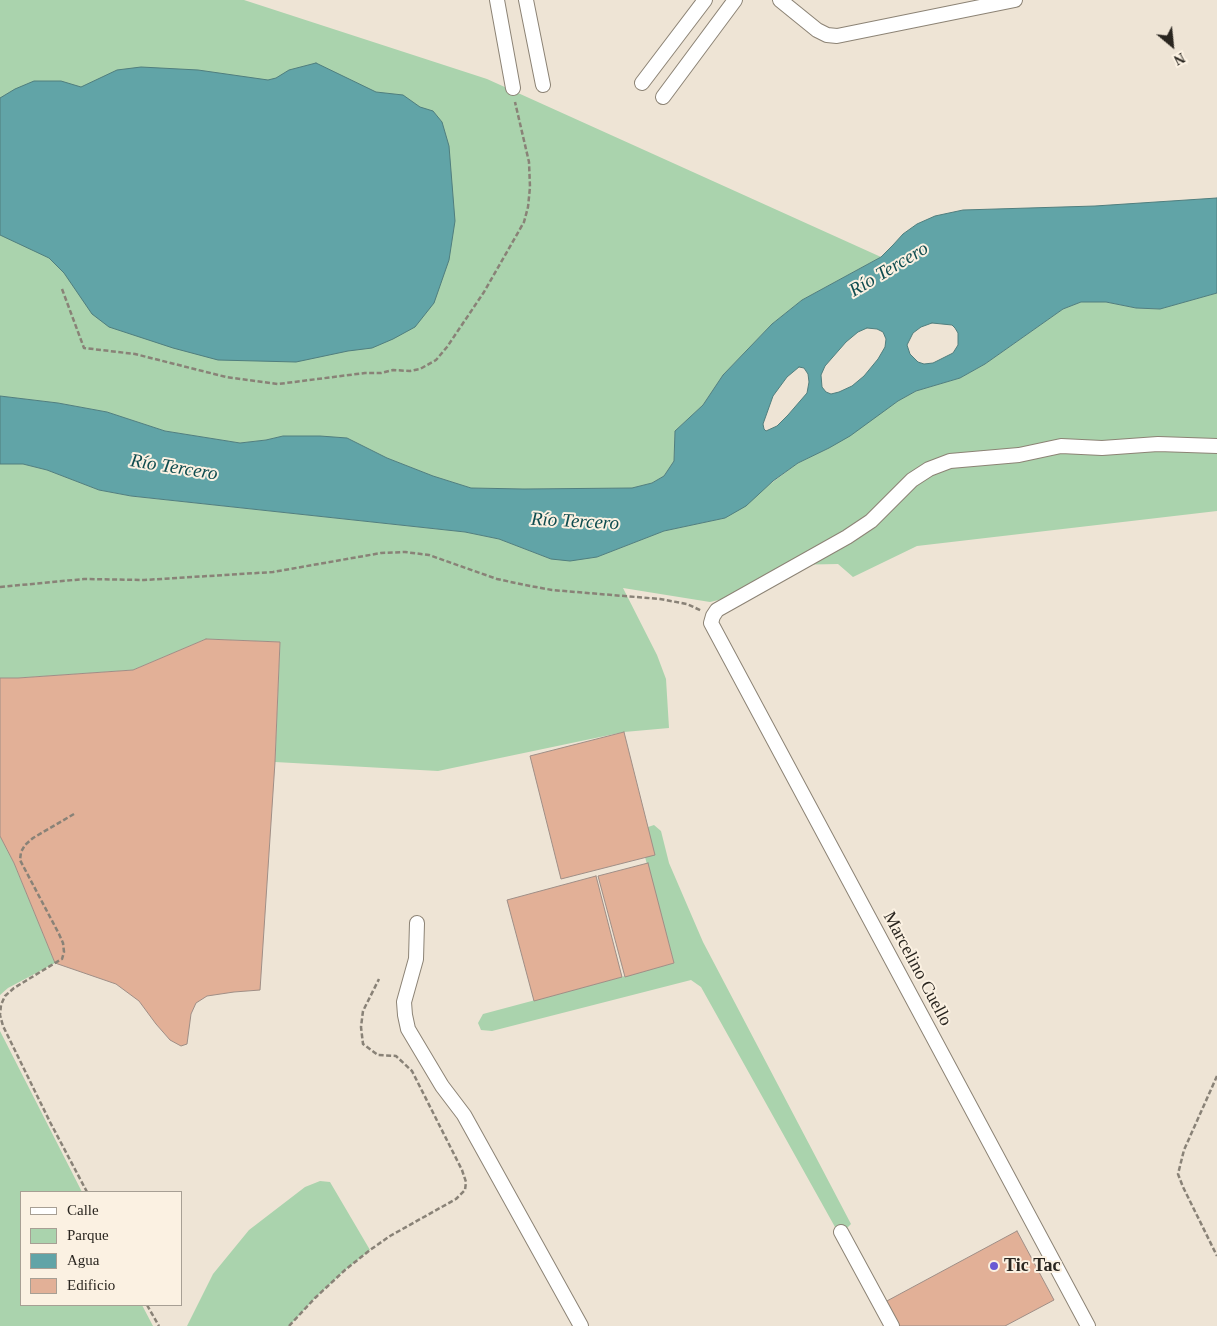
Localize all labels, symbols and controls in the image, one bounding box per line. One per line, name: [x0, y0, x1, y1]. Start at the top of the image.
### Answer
north arrow: [1147, 20, 1197, 70]
text: N: [1171, 50, 1187, 68]
water label: Río Tercero: [845, 238, 933, 302]
water label: Río Tercero: [129, 450, 219, 486]
water label: Río Tercero: [530, 508, 620, 536]
street label: Marcelino Cuello: [878, 908, 956, 1030]
legend: [20, 1191, 182, 1306]
text: Calle: [67, 1202, 99, 1218]
text: Parque: [67, 1227, 109, 1243]
text: Agua: [67, 1252, 100, 1268]
place label: Tic Tac: [1004, 1255, 1061, 1277]
marker: Tic Tac: [988, 1260, 1000, 1272]
text: Edificio: [67, 1277, 115, 1293]

